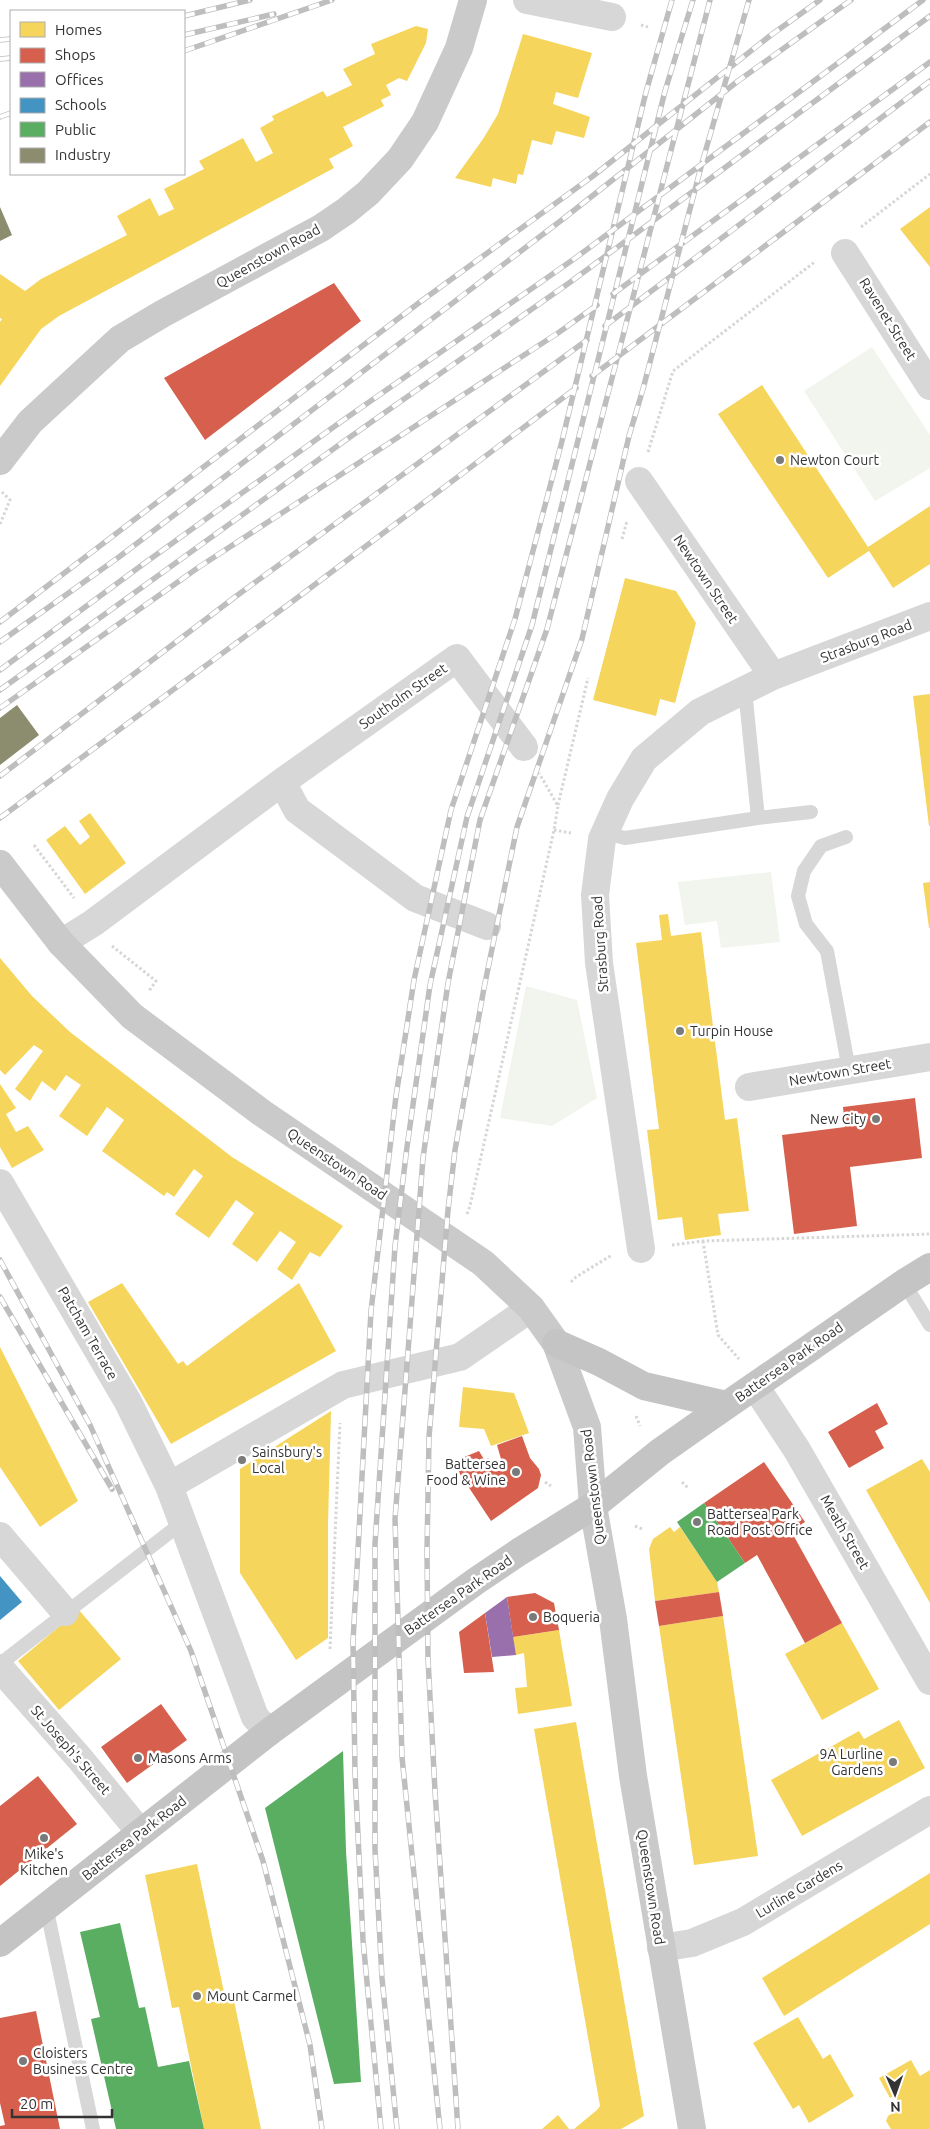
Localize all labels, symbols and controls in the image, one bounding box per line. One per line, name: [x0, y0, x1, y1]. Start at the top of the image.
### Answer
legend: [10, 10, 185, 175]
text: Homes: [55, 21, 102, 38]
text: Shops: [55, 46, 96, 63]
text: Offices: [55, 71, 103, 88]
text: Schools: [55, 96, 106, 113]
text: Public: [55, 121, 96, 138]
text: Industry: [55, 146, 110, 163]
street label: Queenstown Road: [213, 221, 323, 291]
street label: Ravenet Street: [856, 275, 920, 363]
place label: Newton Court: [790, 452, 880, 468]
marker: Newton Court: [774, 454, 786, 466]
street label: Newtown Street: [670, 532, 742, 627]
street label: Strasburg Road: [818, 616, 914, 666]
street label: Southolm Street: [356, 660, 450, 732]
street label: Strasburg Road: [589, 895, 611, 993]
place label: Turpin House: [690, 1023, 773, 1039]
marker: Turpin House: [674, 1025, 686, 1037]
street label: Newtown Street: [788, 1055, 893, 1089]
place label: New City: [810, 1111, 866, 1127]
marker: New City: [870, 1113, 882, 1125]
street label: Queenstown Road: [284, 1125, 390, 1203]
street label: Patcham Terrace: [55, 1284, 121, 1382]
street label: Battersea Park Road: [732, 1319, 846, 1405]
street label: Queenstown Road: [578, 1428, 608, 1546]
place label: Sainsbury's Local: [252, 1444, 322, 1476]
marker: Sainsbury's Local: [236, 1454, 248, 1466]
place label: Battersea Food & Wine: [426, 1456, 506, 1488]
marker: Battersea Food & Wine: [510, 1466, 522, 1478]
street label: Meath Street: [817, 1492, 873, 1572]
place label: Battersea Park Road Post Office: [707, 1506, 813, 1538]
marker: Battersea Park Road Post Office: [691, 1516, 703, 1528]
street label: Battersea Park Road: [401, 1552, 515, 1638]
place label: Boqueria: [543, 1609, 600, 1625]
marker: Boqueria: [527, 1611, 539, 1623]
street label: St Joseph's Street: [28, 1702, 114, 1798]
place label: 9A Lurline Gardens: [820, 1746, 883, 1778]
place label: Masons Arms: [148, 1750, 231, 1766]
marker: Masons Arms: [132, 1752, 144, 1764]
marker: 9A Lurline Gardens: [887, 1756, 899, 1768]
street label: Battersea Park Road: [79, 1792, 189, 1884]
street label: Queenstown Road: [634, 1828, 668, 1946]
marker: Mike's Kitchen: [38, 1832, 50, 1844]
place label: Mike's Kitchen: [20, 1846, 68, 1878]
street label: Lurline Gardens: [753, 1857, 845, 1921]
place label: Mount Carmel: [207, 1988, 297, 2004]
marker: Mount Carmel: [191, 1990, 203, 2002]
place label: Cloisters Business Centre: [33, 2045, 133, 2077]
marker: Cloisters Business Centre: [17, 2055, 29, 2067]
north arrow: [870, 2069, 920, 2119]
scale bar: [12, 2086, 112, 2118]
text: 20 m: [20, 2095, 53, 2112]
text: N: [890, 2099, 901, 2115]

